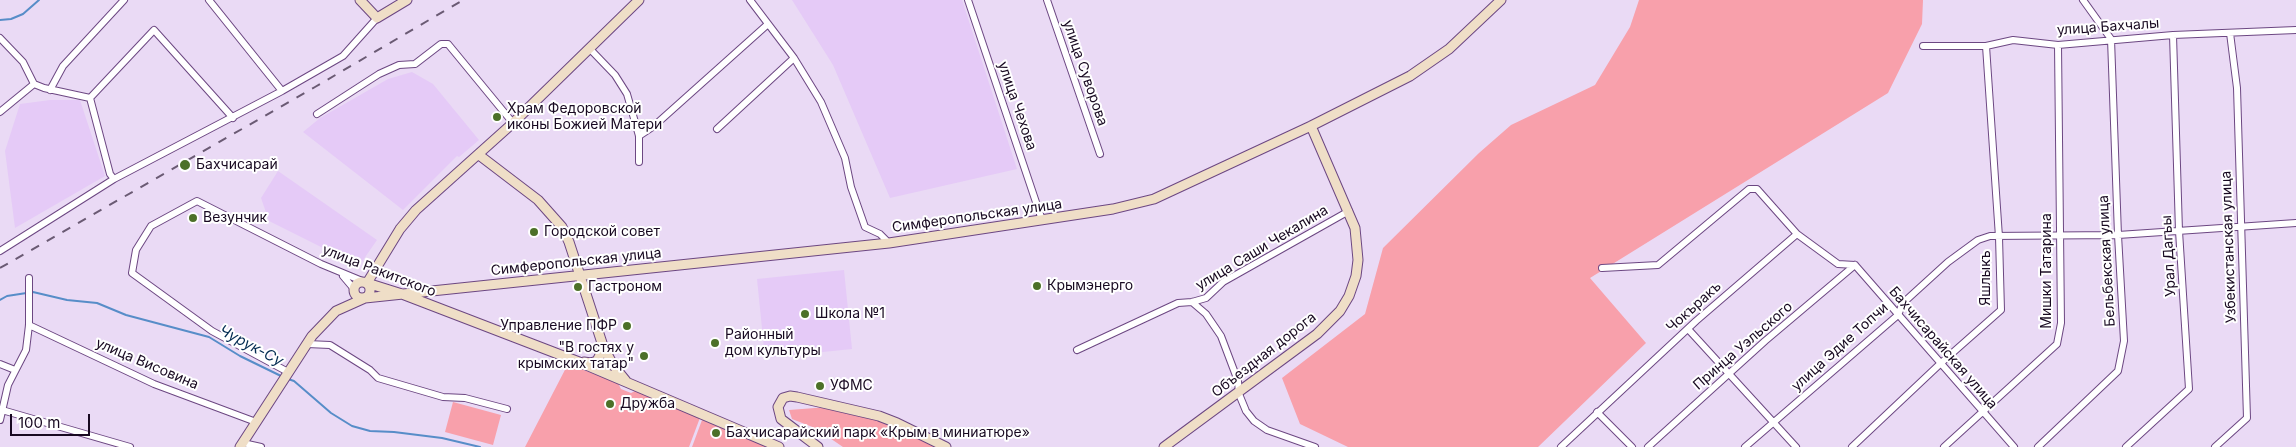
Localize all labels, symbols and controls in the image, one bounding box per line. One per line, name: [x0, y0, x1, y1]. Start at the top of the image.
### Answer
street label: улица Бахчалы: [2056, 15, 2160, 39]
street label: улица Суворова: [1059, 18, 1111, 128]
street label: улица Чехова: [994, 59, 1040, 153]
place label: Xрам Федоровской иконы Божией Матери: [507, 101, 662, 134]
marker: Xрам Федоровской иконы Божией Матери: [491, 111, 503, 123]
place label: Бахчисарай: [196, 157, 278, 173]
marker: Бахчисарай: [178, 158, 192, 172]
street label: Узбекистанская улица: [2218, 170, 2240, 324]
street label: Бельбекская улица: [2095, 195, 2119, 327]
street label: Симферопольская улица: [891, 196, 1063, 236]
street label: улица Саши Чекалина: [1193, 202, 1331, 294]
place label: Везунчик: [203, 210, 267, 226]
marker: Везунчик: [187, 212, 199, 224]
street label: Мишки Татарина: [2039, 213, 2055, 329]
street label: Урал Дагъы: [2158, 215, 2180, 297]
place label: Городской совет: [544, 224, 660, 240]
marker: Городской совет: [528, 226, 540, 238]
street label: улица Ракитского: [320, 242, 438, 300]
street label: Симферопольская улица: [490, 245, 662, 279]
street label: Яшлыкъ: [1978, 250, 1994, 306]
place label: Крымэнерго: [1047, 278, 1133, 294]
street label: Чокъракъ: [1663, 278, 1725, 336]
place label: Гастроном: [588, 279, 662, 295]
marker: Крымэнерго: [1031, 280, 1043, 292]
marker: Гастроном: [572, 281, 584, 293]
street label: Бахчисарайская улица: [1885, 283, 2001, 413]
street label: Принца Уэльского: [1690, 298, 1796, 394]
street label: улица Эдие Топчи: [1788, 299, 1892, 395]
place label: Школа №1: [815, 306, 885, 322]
marker: Школа №1: [799, 308, 811, 320]
street label: Объездная дорога: [1208, 309, 1320, 401]
place label: Управление ПФР: [500, 318, 617, 334]
marker: Управление ПФР: [621, 320, 633, 332]
water label: Чурук-Су: [216, 322, 286, 370]
place label: Районный дом культуры: [725, 327, 821, 360]
street label: улица Висовина: [93, 335, 201, 393]
marker: Районный дом культуры: [709, 337, 721, 349]
place label: "В гостях у крымских татар": [518, 340, 634, 372]
marker: "В гостях у крымских татар": [638, 350, 650, 362]
place label: УФМС: [830, 378, 873, 394]
marker: УФМС: [814, 380, 826, 392]
place label: Дружба: [620, 396, 675, 412]
marker: Дружба: [604, 398, 616, 410]
scale bar: [12, 404, 92, 436]
text: 100 m: [18, 413, 60, 432]
place label: Бахчисарайский парк «Крым в миниатюре»: [726, 425, 1030, 441]
marker: Бахчисарайский парк «Крым в миниатюре»: [710, 427, 722, 439]

